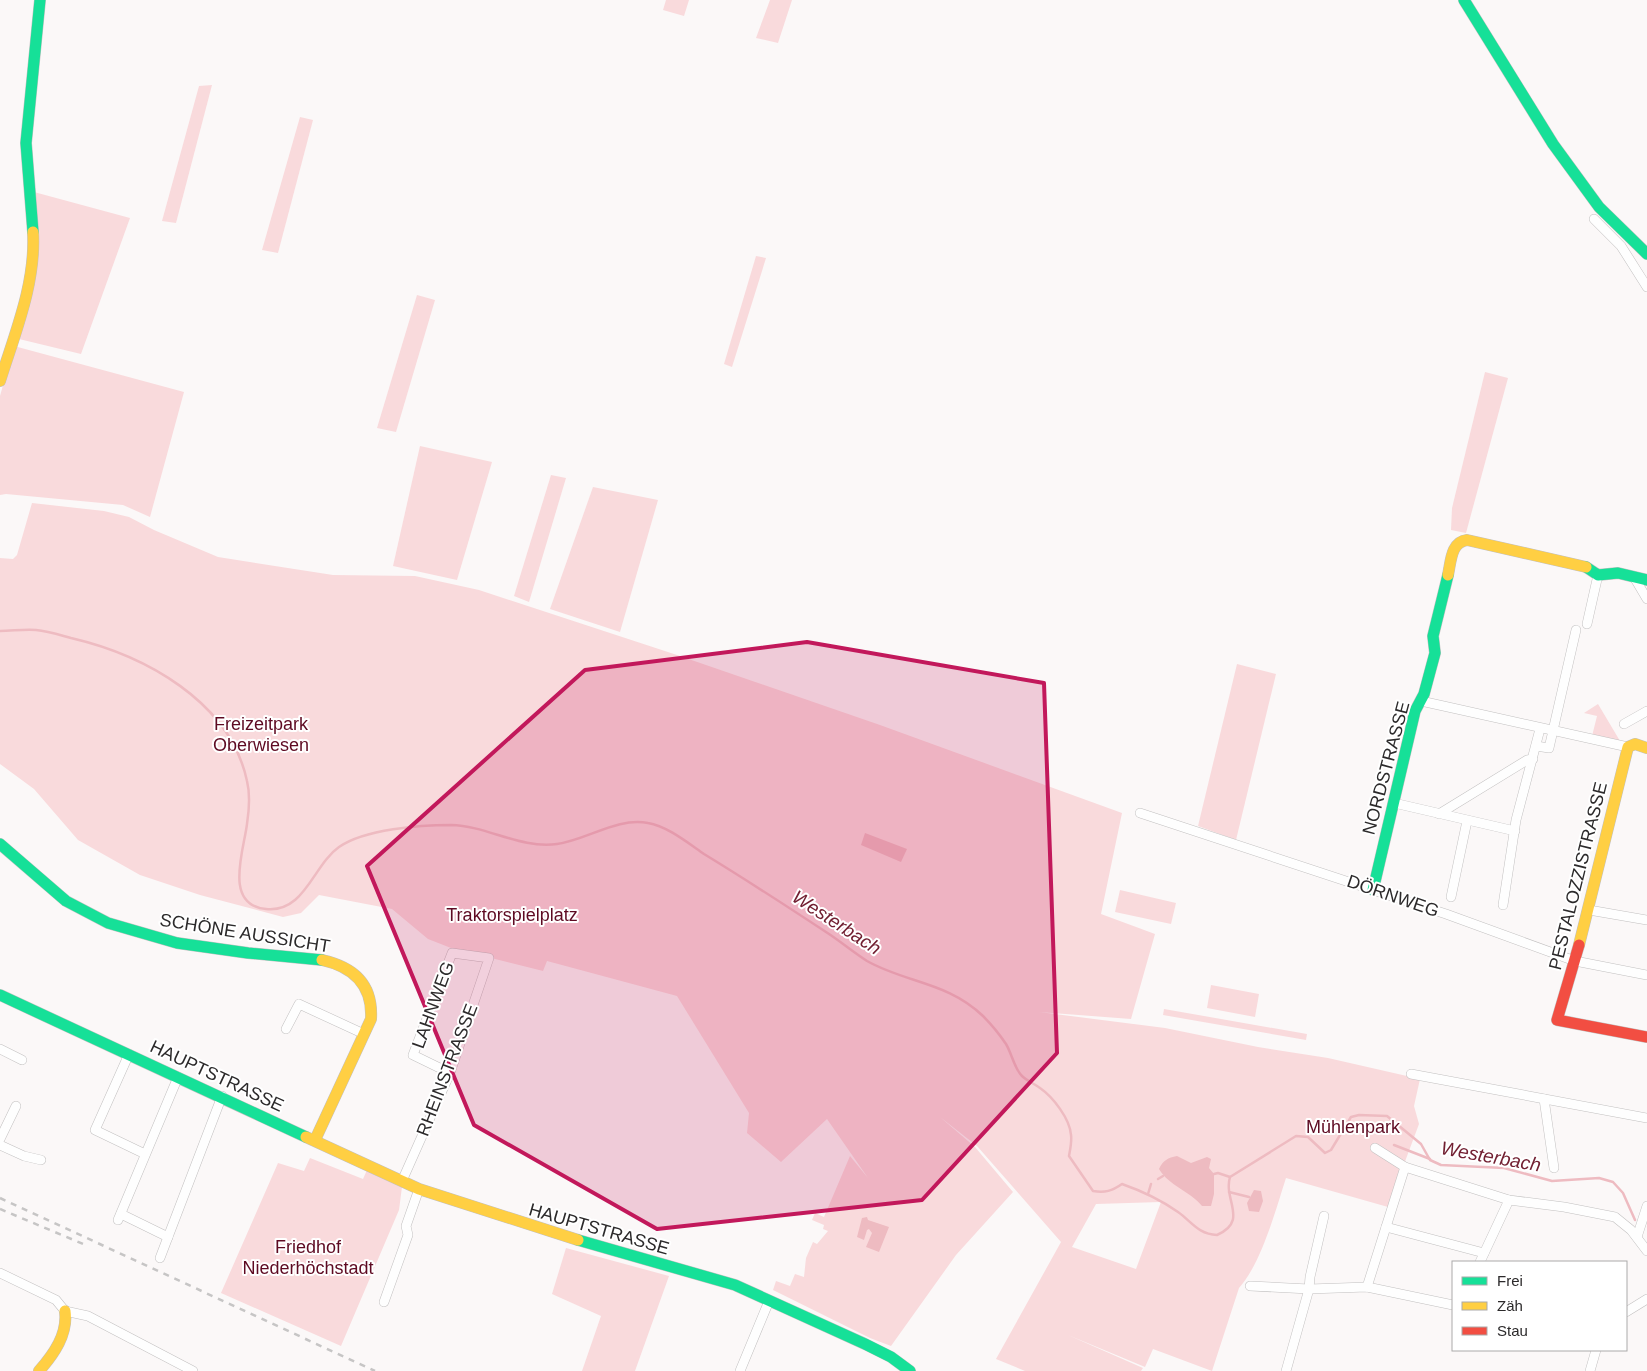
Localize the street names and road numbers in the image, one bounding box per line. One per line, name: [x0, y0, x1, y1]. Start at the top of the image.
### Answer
street label: NORDSTRASSE: [1359, 699, 1413, 837]
street label: PESTALOZZISTRASSE: [1545, 780, 1611, 972]
street label: DÖRNWEG: [1344, 871, 1442, 921]
street label: SCHÖNE AUSSICHT: [158, 910, 332, 956]
street label: LAHNWEG: [408, 959, 458, 1051]
street label: RHEINSTRASSE: [413, 1001, 481, 1139]
street label: HAUPTSTRASSE: [147, 1036, 287, 1116]
street label: HAUPTSTRASSE: [527, 1199, 671, 1259]

